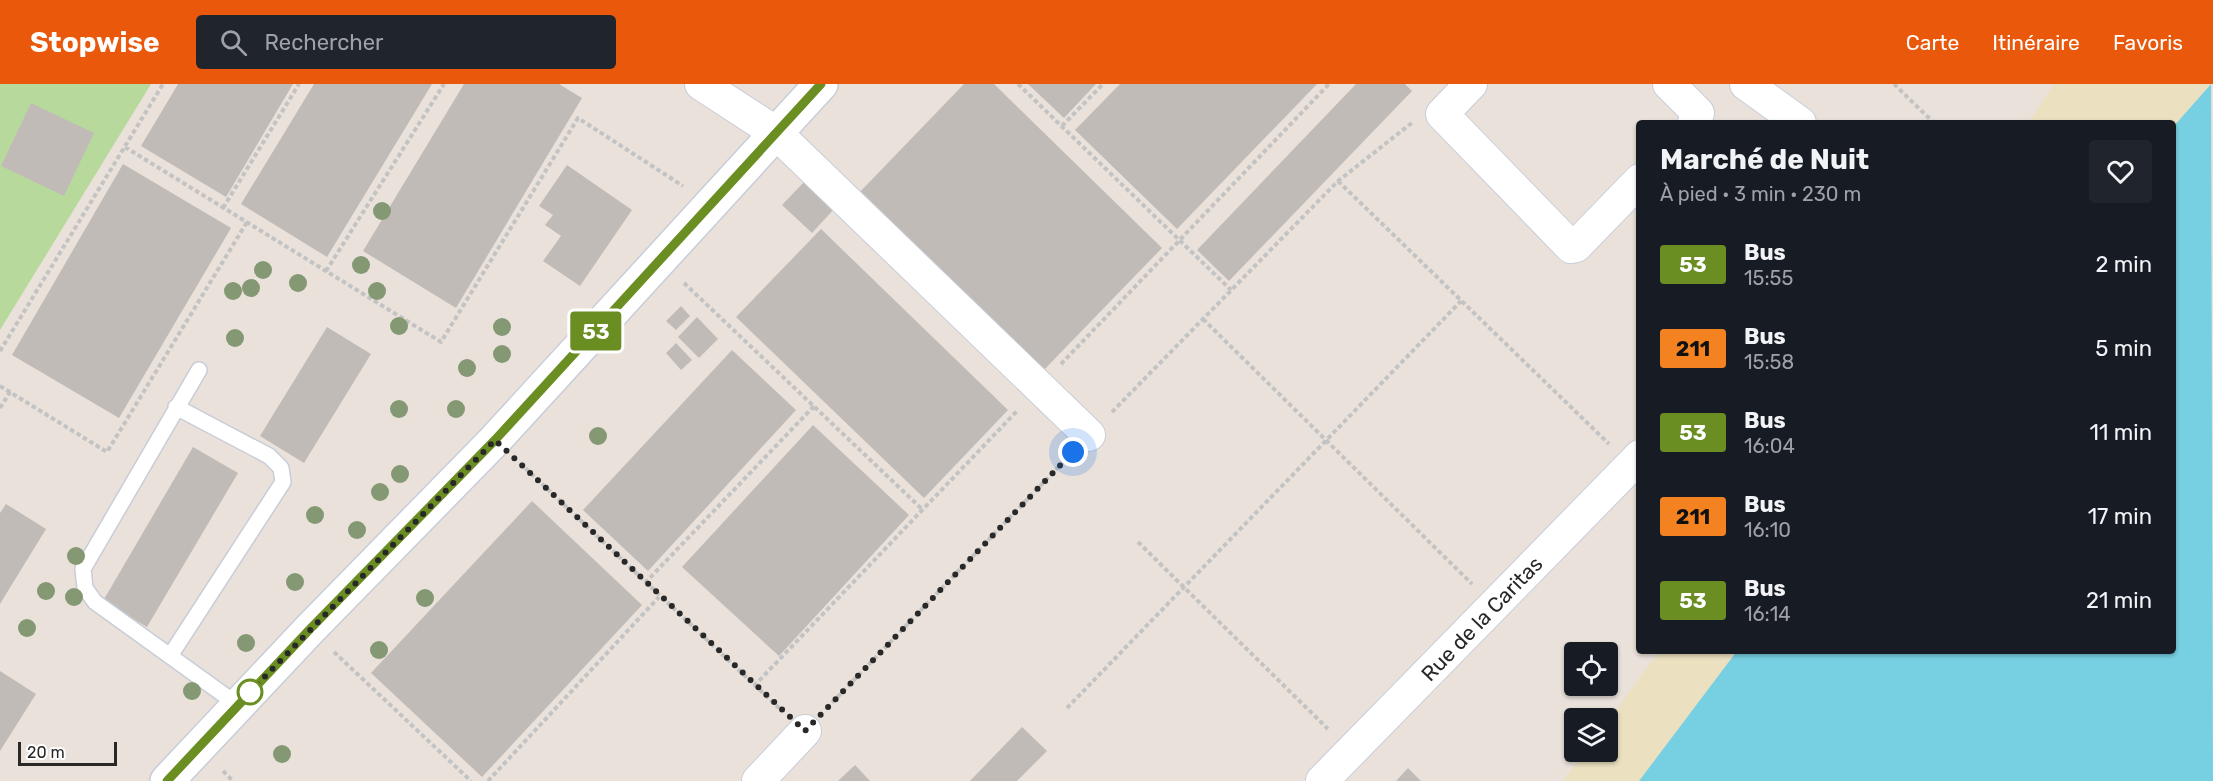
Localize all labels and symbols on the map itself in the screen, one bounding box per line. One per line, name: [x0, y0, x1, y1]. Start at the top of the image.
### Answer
line badge: 53: [569, 312, 623, 350]
your location: [1058, 437, 1088, 467]
street label: Rue de la Caritas: [1416, 551, 1547, 686]
unlabelled marker: [237, 679, 263, 705]
scale bar: [18, 739, 117, 766]

